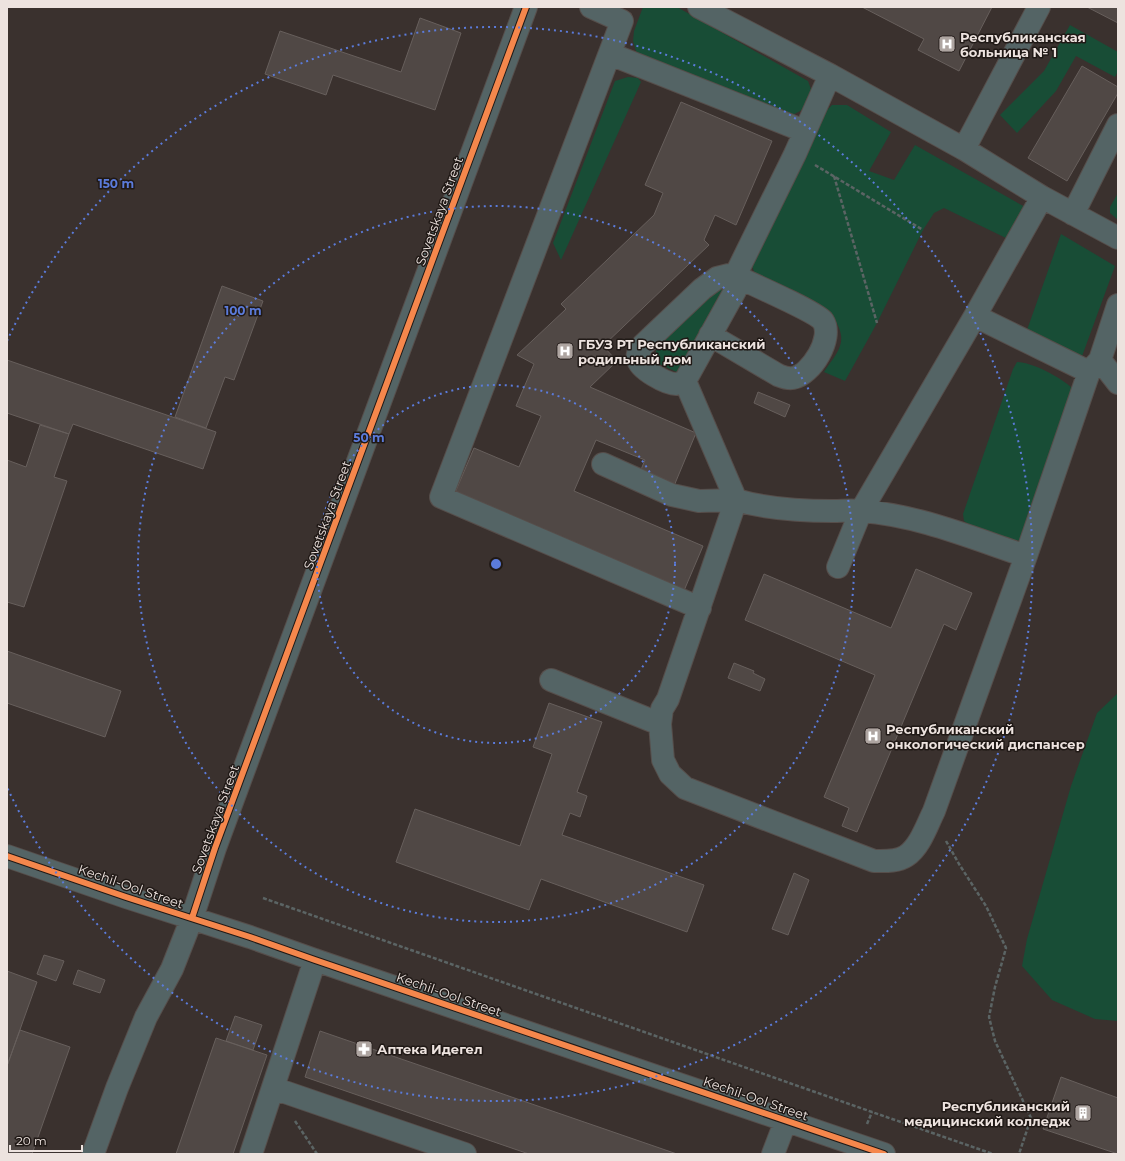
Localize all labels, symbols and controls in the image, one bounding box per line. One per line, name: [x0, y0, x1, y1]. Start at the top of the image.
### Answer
place label: Республиканская больница № 1: [960, 29, 1086, 60]
hospital icon: Республиканская больница № 1: [937, 34, 957, 54]
street label: Sovetskaya Street: [412, 154, 466, 268]
text: 150 m: [98, 176, 134, 191]
text: 100 m: [225, 303, 261, 318]
place label: ГБУЗ РТ Республиканский родильный дом: [578, 336, 766, 367]
hospital icon: ГБУЗ РТ Республиканский родильный дом: [555, 341, 575, 361]
text: 50 m: [353, 430, 385, 445]
street label: Sovetskaya Street: [300, 458, 354, 572]
centre of rings: [489, 557, 503, 571]
place label: Республиканский онкологический диспансер: [886, 721, 1085, 752]
hospital icon: Республиканский онкологический диспансер: [863, 726, 883, 746]
street label: Sovetskaya Street: [188, 762, 242, 876]
street label: Kechil-Ool Street: [76, 861, 186, 911]
street label: Kechil-Ool Street: [394, 969, 504, 1019]
pharmacy icon: Аптека Идегел: [354, 1039, 374, 1059]
place label: Аптека Идегел: [377, 1041, 483, 1057]
street label: Kechil-Ool Street: [701, 1073, 811, 1123]
place label: Республиканский медицинский колледж: [904, 1098, 1070, 1129]
building icon: Республиканский медицинский колледж: [1073, 1103, 1093, 1123]
scale bar: [10, 1127, 82, 1153]
text: 20 m: [16, 1133, 47, 1148]

